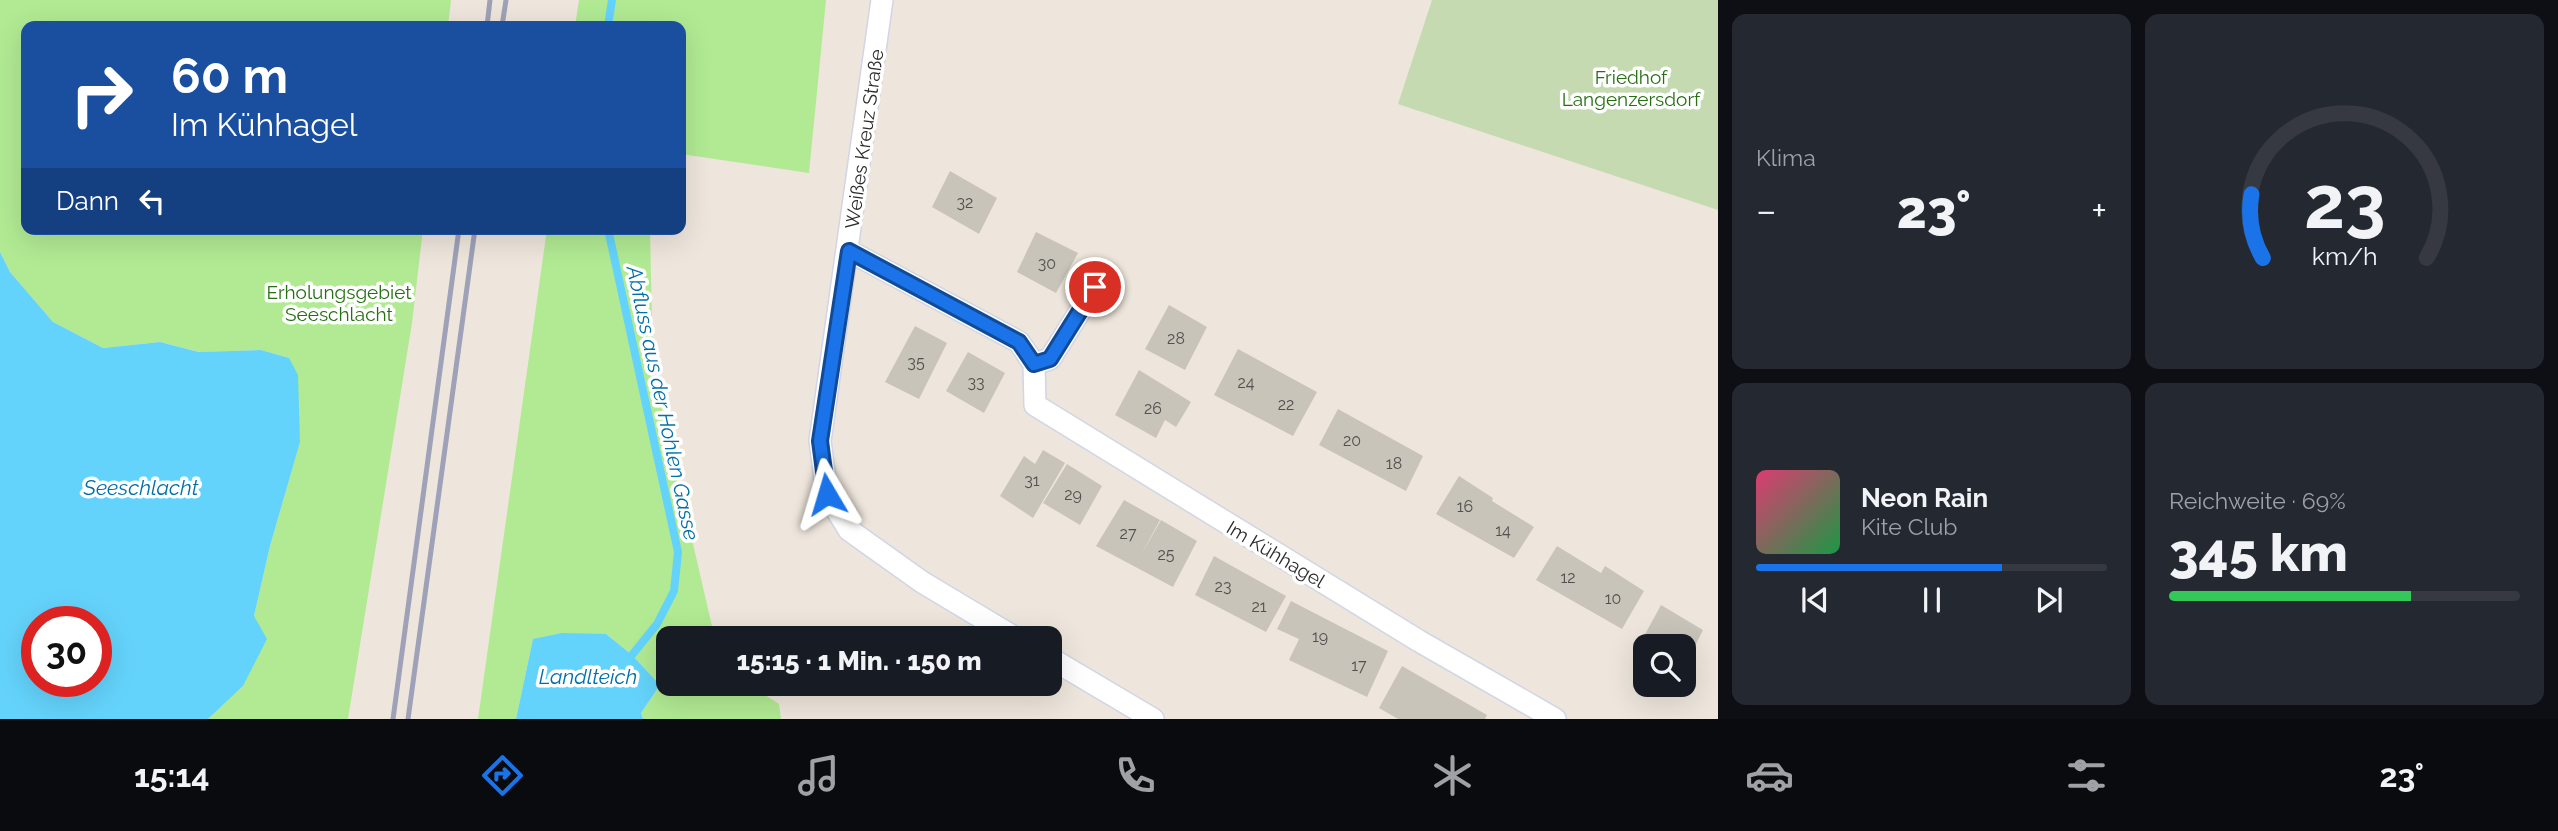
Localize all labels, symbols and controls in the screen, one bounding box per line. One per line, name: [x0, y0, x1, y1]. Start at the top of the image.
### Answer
text: 60 m: [171, 47, 288, 104]
street label: Weißes Kreuz Straße: [841, 48, 887, 230]
icon: right: [56, 49, 147, 140]
park label: Friedhof Langenzersdorf: [1562, 66, 1701, 110]
text: Im Kühhagel: [171, 106, 358, 143]
text: Klima: [1756, 144, 1816, 171]
text: 23: [2304, 160, 2385, 245]
text: 23°: [1897, 179, 1971, 240]
icon: left: [133, 182, 171, 220]
text: Dann: [56, 186, 119, 216]
text: −: [1756, 188, 1776, 233]
text: +: [2091, 188, 2107, 233]
house number: 32: [957, 193, 973, 212]
text: km/h: [2312, 240, 2377, 270]
house number: 30: [1038, 254, 1056, 273]
pin: [1065, 257, 1125, 317]
water label: Abfluss aus der Hohlen Gasse: [621, 263, 704, 542]
icon: arrive: [1076, 268, 1114, 306]
park label: Erholungsgebiet Seeschlacht: [266, 281, 412, 325]
house number: 28: [1167, 329, 1185, 348]
house number: 35: [907, 353, 925, 372]
house number: 33: [967, 373, 985, 392]
house number: 24: [1237, 373, 1255, 392]
house number: 22: [1278, 395, 1294, 414]
house number: 26: [1144, 399, 1162, 418]
house number: 20: [1343, 431, 1361, 450]
house number: 18: [1386, 454, 1402, 473]
position arrow: [790, 457, 864, 531]
house number: 31: [1024, 471, 1040, 490]
water label: Seeschlacht: [83, 475, 199, 500]
text: Neon Rain: [1861, 483, 1988, 513]
house number: 29: [1064, 485, 1082, 504]
text: Reichweite · 69%: [2169, 487, 2346, 514]
house number: 16: [1457, 497, 1473, 516]
text: Kite Club: [1861, 513, 1958, 540]
street label: Im Kühhagel: [1223, 516, 1330, 592]
house number: 14: [1495, 521, 1511, 540]
text: 345 km: [2169, 522, 2348, 583]
house number: 27: [1120, 524, 1137, 543]
house number: 25: [1157, 545, 1175, 564]
house number: 12: [1560, 568, 1576, 587]
house number: 23: [1215, 577, 1231, 596]
icon: previous: [1796, 581, 1834, 619]
icon: pause: [1913, 581, 1951, 619]
icon: next: [2030, 581, 2068, 619]
house number: 10: [1605, 589, 1621, 608]
house number: 21: [1251, 597, 1267, 616]
speed limit sign: 30: [21, 606, 112, 697]
house number: 19: [1312, 627, 1328, 646]
map controls: [1633, 634, 1696, 697]
button: search: [1633, 634, 1696, 697]
text: 15:15 · 1 Min. · 150 m: [736, 646, 982, 676]
house number: 17: [1351, 656, 1367, 675]
water label: Landlteich: [539, 664, 637, 689]
icon: directions: [478, 751, 527, 800]
icon: music: [794, 751, 843, 800]
icon: phone: [1111, 751, 1160, 800]
icon: climate: [1428, 751, 1477, 800]
icon: car: [1745, 751, 1794, 800]
icon: filters: [2062, 751, 2111, 800]
text: 15:14: [134, 757, 210, 794]
text: 23°: [2379, 757, 2424, 794]

